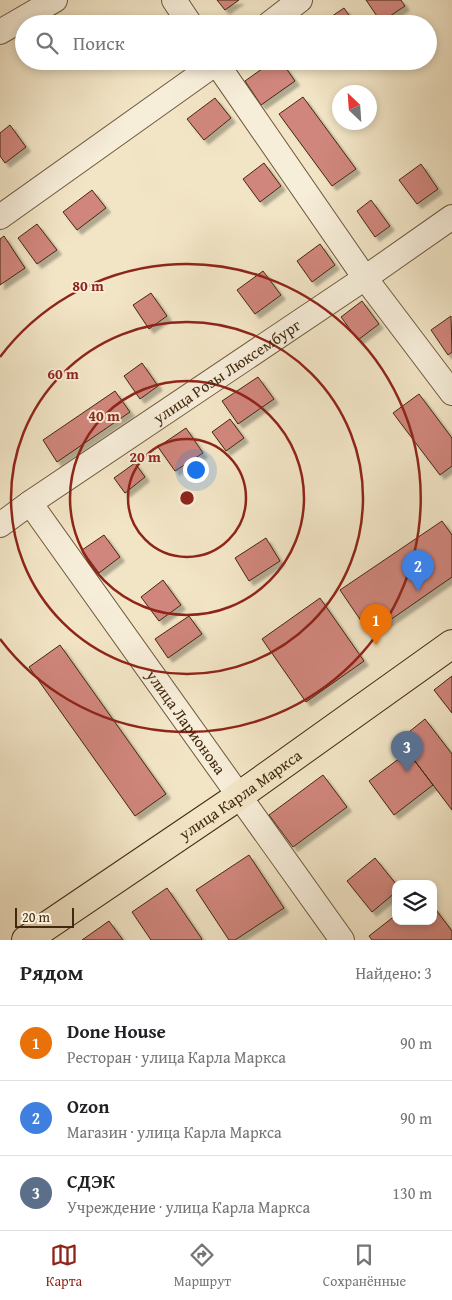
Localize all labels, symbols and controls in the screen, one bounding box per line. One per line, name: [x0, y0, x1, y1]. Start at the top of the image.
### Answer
search box: [15, 15, 437, 70]
icon: search: [33, 29, 61, 57]
text: Поиск: [73, 29, 125, 57]
north arrow: [332, 85, 377, 130]
text: 80 m: [72, 275, 104, 296]
street label: улица Розы Люксембург: [147, 313, 305, 430]
text: 60 m: [47, 363, 79, 384]
text: 40 m: [88, 405, 120, 426]
text: 20 m: [129, 446, 161, 467]
your location: [183, 457, 209, 483]
centre of rings: [178, 489, 196, 507]
pin: 2: [402, 550, 434, 591]
pin: 1: [360, 604, 392, 645]
street label: улица Ларионова: [140, 664, 232, 780]
pin: 3: [391, 731, 423, 772]
street label: улица Карла Маркса: [173, 743, 307, 846]
map controls: [392, 880, 437, 925]
button: layers: [392, 880, 437, 925]
scale bar: [15, 905, 74, 928]
text: 20 m: [22, 907, 50, 927]
text: Рядом: [20, 957, 83, 988]
text: Найдено: 3: [355, 961, 432, 985]
text: Done House: [67, 1017, 166, 1045]
text: 1: [32, 1031, 40, 1055]
text: 90 m: [400, 1031, 432, 1055]
text: Ресторан · улица Карла Маркса: [67, 1045, 286, 1069]
text: Ozon: [67, 1092, 109, 1120]
text: 2: [32, 1106, 40, 1130]
text: 90 m: [400, 1106, 432, 1130]
text: Магазин · улица Карла Маркса: [67, 1120, 282, 1144]
text: СДЭК: [67, 1167, 115, 1195]
text: 3: [32, 1181, 40, 1205]
text: 130 m: [392, 1181, 432, 1205]
text: Учреждение · улица Карла Маркса: [67, 1195, 310, 1219]
tab: Карта: [46, 1241, 82, 1291]
tab: Маршрут: [174, 1241, 231, 1291]
tab: Сохранённые: [323, 1241, 406, 1291]

